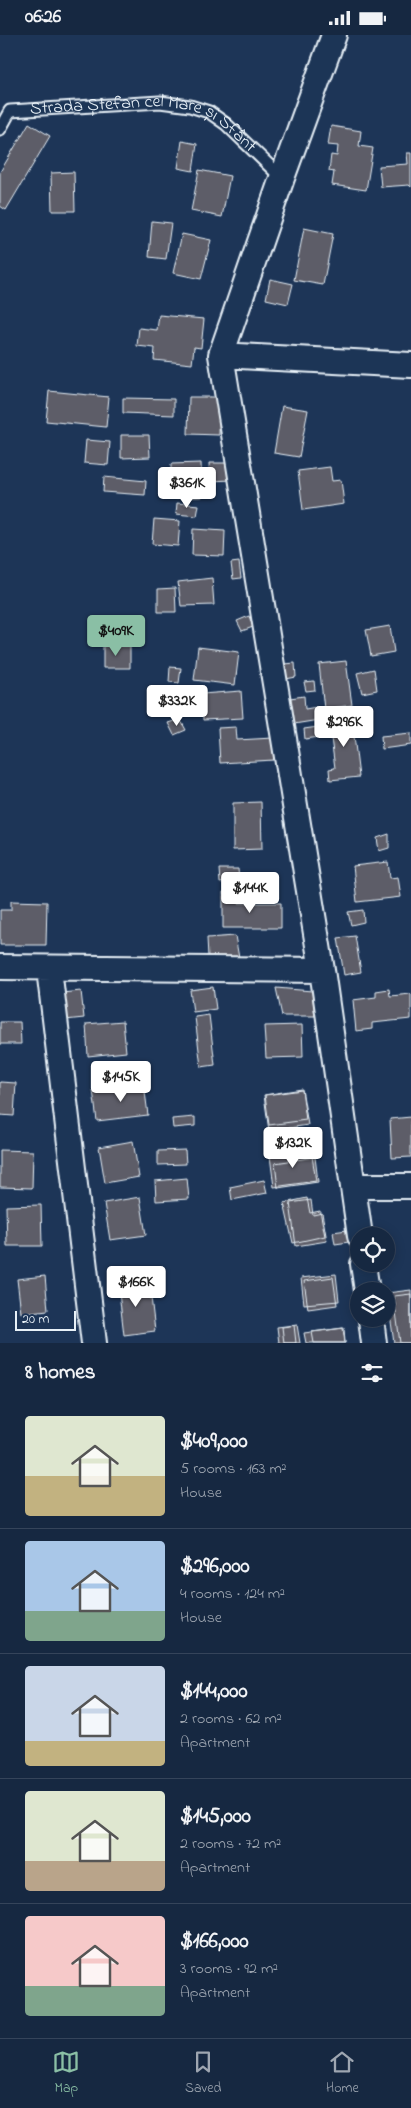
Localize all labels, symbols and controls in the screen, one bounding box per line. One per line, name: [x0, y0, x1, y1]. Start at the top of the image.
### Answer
text: 06:26: [25, 4, 61, 31]
street label: Strada Ștefan cel Mare și Sfânt: [29, 89, 262, 159]
pin: $361K: [152, 467, 222, 509]
text: $361K: [169, 471, 205, 495]
pin: $409K: [81, 615, 151, 657]
text: $409K: [98, 619, 134, 643]
pin: $332K: [142, 685, 212, 727]
text: $332K: [158, 689, 196, 713]
pin: $296K: [309, 705, 379, 748]
text: $296K: [325, 710, 363, 734]
pin: $144K: [215, 871, 285, 914]
text: $144K: [232, 876, 268, 900]
pin: $145K: [86, 1061, 156, 1103]
text: $145K: [102, 1065, 140, 1089]
pin: $132K: [258, 1127, 328, 1169]
text: $132K: [274, 1131, 312, 1155]
map controls: [350, 1227, 395, 1327]
button: locate: [350, 1227, 395, 1272]
pin: $166K: [101, 1265, 171, 1308]
text: $166K: [118, 1270, 154, 1294]
button: layers: [350, 1282, 395, 1327]
scale bar: [15, 1308, 76, 1331]
text: 20 m: [22, 1309, 49, 1330]
text: 8 homes: [25, 1358, 95, 1388]
icon: filters: [358, 1359, 386, 1387]
text: $409,000: [180, 1427, 248, 1457]
icon: home: [65, 1436, 125, 1496]
text: 5 rooms · 163 m²: [180, 1457, 287, 1481]
text: House: [180, 1481, 222, 1505]
text: $296,000: [180, 1552, 250, 1582]
icon: home: [65, 1561, 125, 1621]
text: 4 rooms · 124 m²: [180, 1582, 285, 1606]
text: House: [180, 1606, 222, 1630]
text: $144,000: [180, 1677, 248, 1707]
icon: home: [65, 1686, 125, 1746]
text: 2 rooms · 62 m²: [180, 1707, 282, 1731]
text: Apartment: [180, 1731, 250, 1755]
text: $145,000: [180, 1802, 251, 1832]
icon: home: [65, 1811, 125, 1871]
text: 2 rooms · 72 m²: [180, 1832, 281, 1856]
text: Apartment: [180, 1856, 250, 1880]
text: $166,000: [180, 1927, 249, 1957]
icon: home: [65, 1936, 125, 1996]
text: 3 rooms · 92 m²: [180, 1957, 278, 1981]
text: Apartment: [180, 1981, 250, 2005]
tab: Map: [52, 2048, 80, 2099]
tab: Saved: [185, 2048, 221, 2099]
tab: Home: [326, 2048, 359, 2099]

